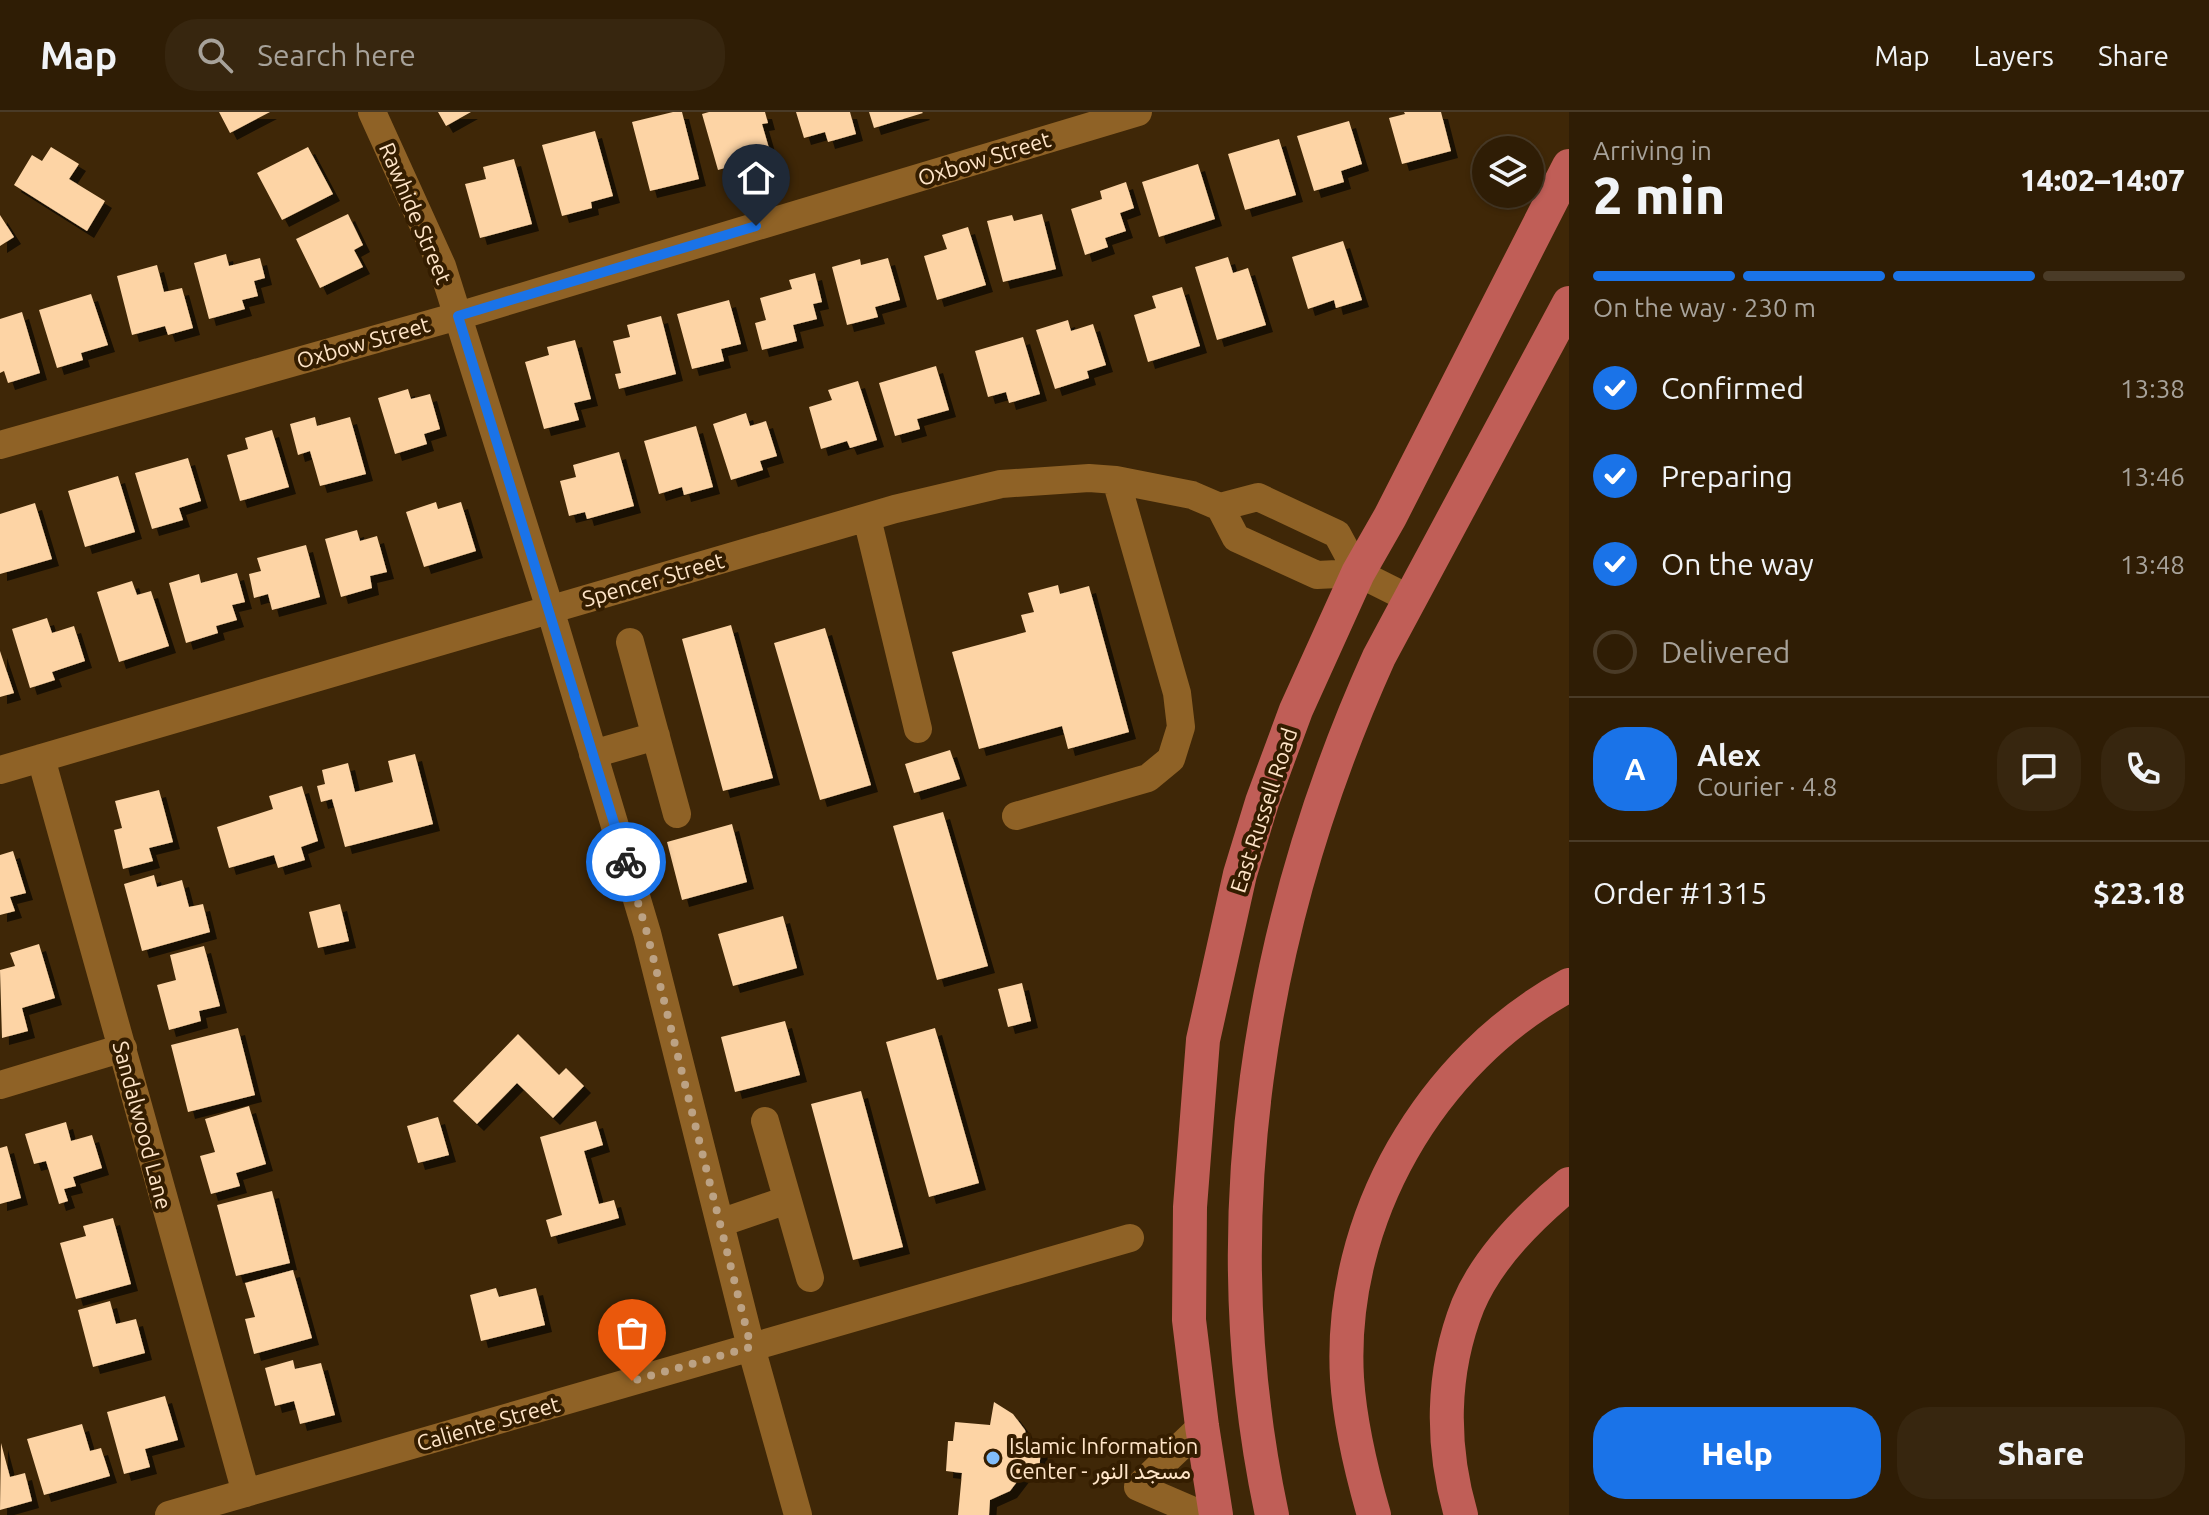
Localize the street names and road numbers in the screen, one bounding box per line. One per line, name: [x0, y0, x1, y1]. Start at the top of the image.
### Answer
street label: Oxbow Street: [915, 126, 1054, 190]
street label: Rawhide Street: [375, 138, 457, 288]
street label: Oxbow Street: [293, 311, 433, 373]
street label: Spencer Street: [579, 547, 727, 611]
street label: East Russell Road: [1225, 725, 1301, 895]
street label: Sandalwood Lane: [109, 1038, 177, 1212]
street label: Caliente Street: [413, 1391, 563, 1455]

